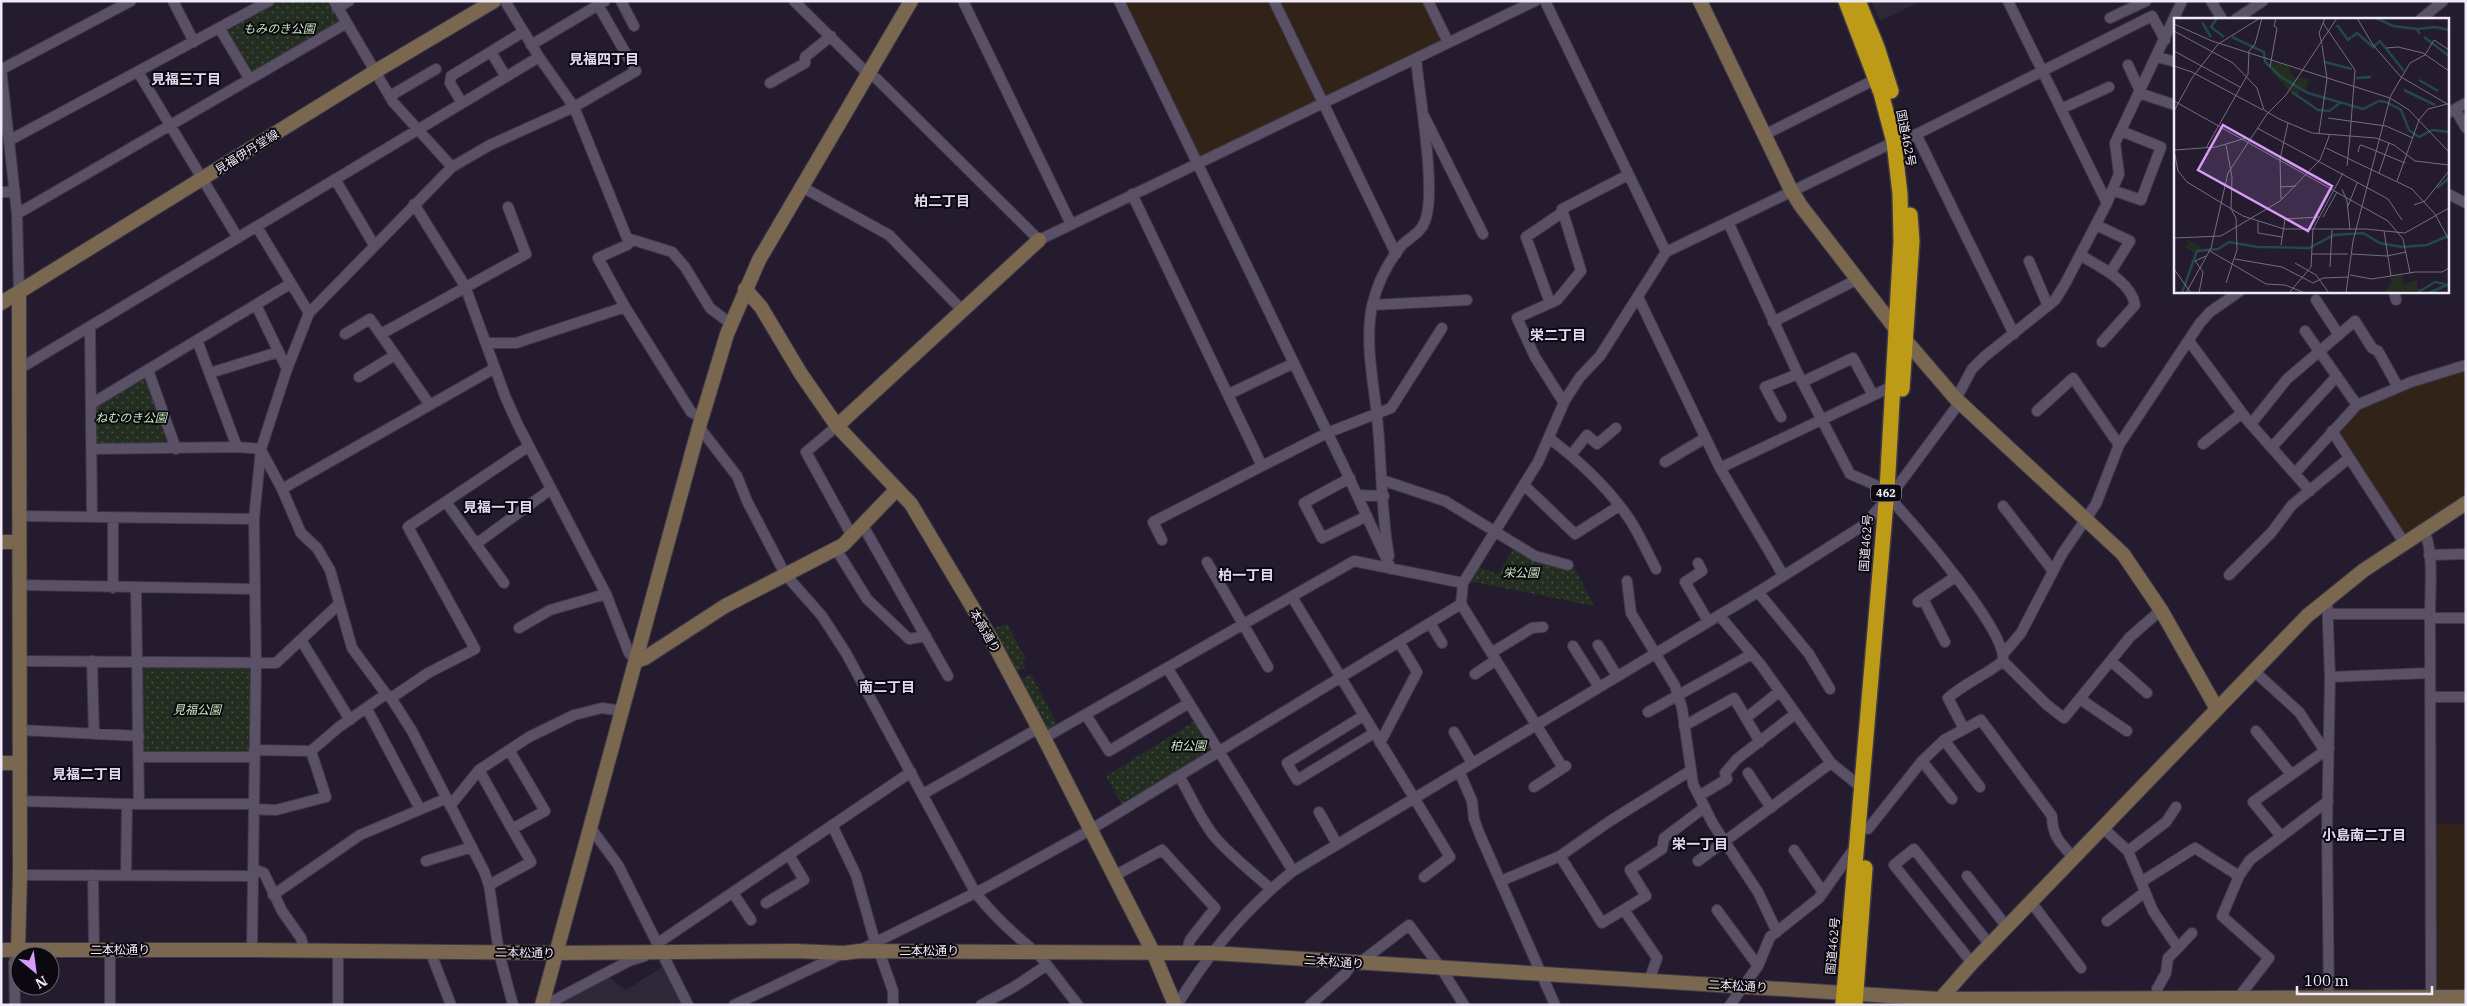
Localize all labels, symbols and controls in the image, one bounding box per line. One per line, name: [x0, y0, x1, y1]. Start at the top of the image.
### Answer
inset map: [2174, 18, 2450, 292]
park label: もみのき公園: [243, 21, 317, 36]
district label: 見福四丁目: [569, 50, 639, 68]
district label: 見福三丁目: [151, 70, 221, 88]
street label: 国道462号: [1894, 108, 1919, 168]
street label: 見福伊丹堂線: [212, 126, 281, 177]
district label: 柏二丁目: [914, 192, 970, 210]
district label: 栄二丁目: [1530, 326, 1586, 344]
park label: ねむのき公園: [95, 410, 169, 425]
road number: 462: [1871, 484, 1901, 502]
district label: 見福一丁目: [463, 498, 533, 516]
street label: 国道462号: [1856, 514, 1875, 572]
park label: 栄公園: [1503, 565, 1541, 580]
district label: 柏一丁目: [1218, 566, 1274, 584]
street label: 本高通り: [967, 606, 1004, 655]
district label: 南二丁目: [859, 678, 915, 696]
park label: 見福公園: [173, 702, 223, 717]
park label: 柏公園: [1170, 738, 1208, 753]
district label: 見福二丁目: [52, 765, 122, 783]
district label: 小島南二丁目: [2322, 826, 2406, 844]
district label: 栄一丁目: [1672, 835, 1728, 853]
street label: 国道462号: [1823, 917, 1842, 975]
street label: 二本松通り: [90, 942, 150, 957]
street label: 二本松通り: [899, 943, 959, 958]
street label: 二本松通り: [495, 944, 555, 961]
north arrow: [10, 946, 60, 996]
street label: 二本松通り: [1304, 952, 1364, 971]
scale bar: [2297, 964, 2432, 996]
text: 100 m: [2304, 971, 2349, 990]
text: N: [32, 972, 51, 993]
street label: 二本松通り: [1708, 976, 1768, 995]

